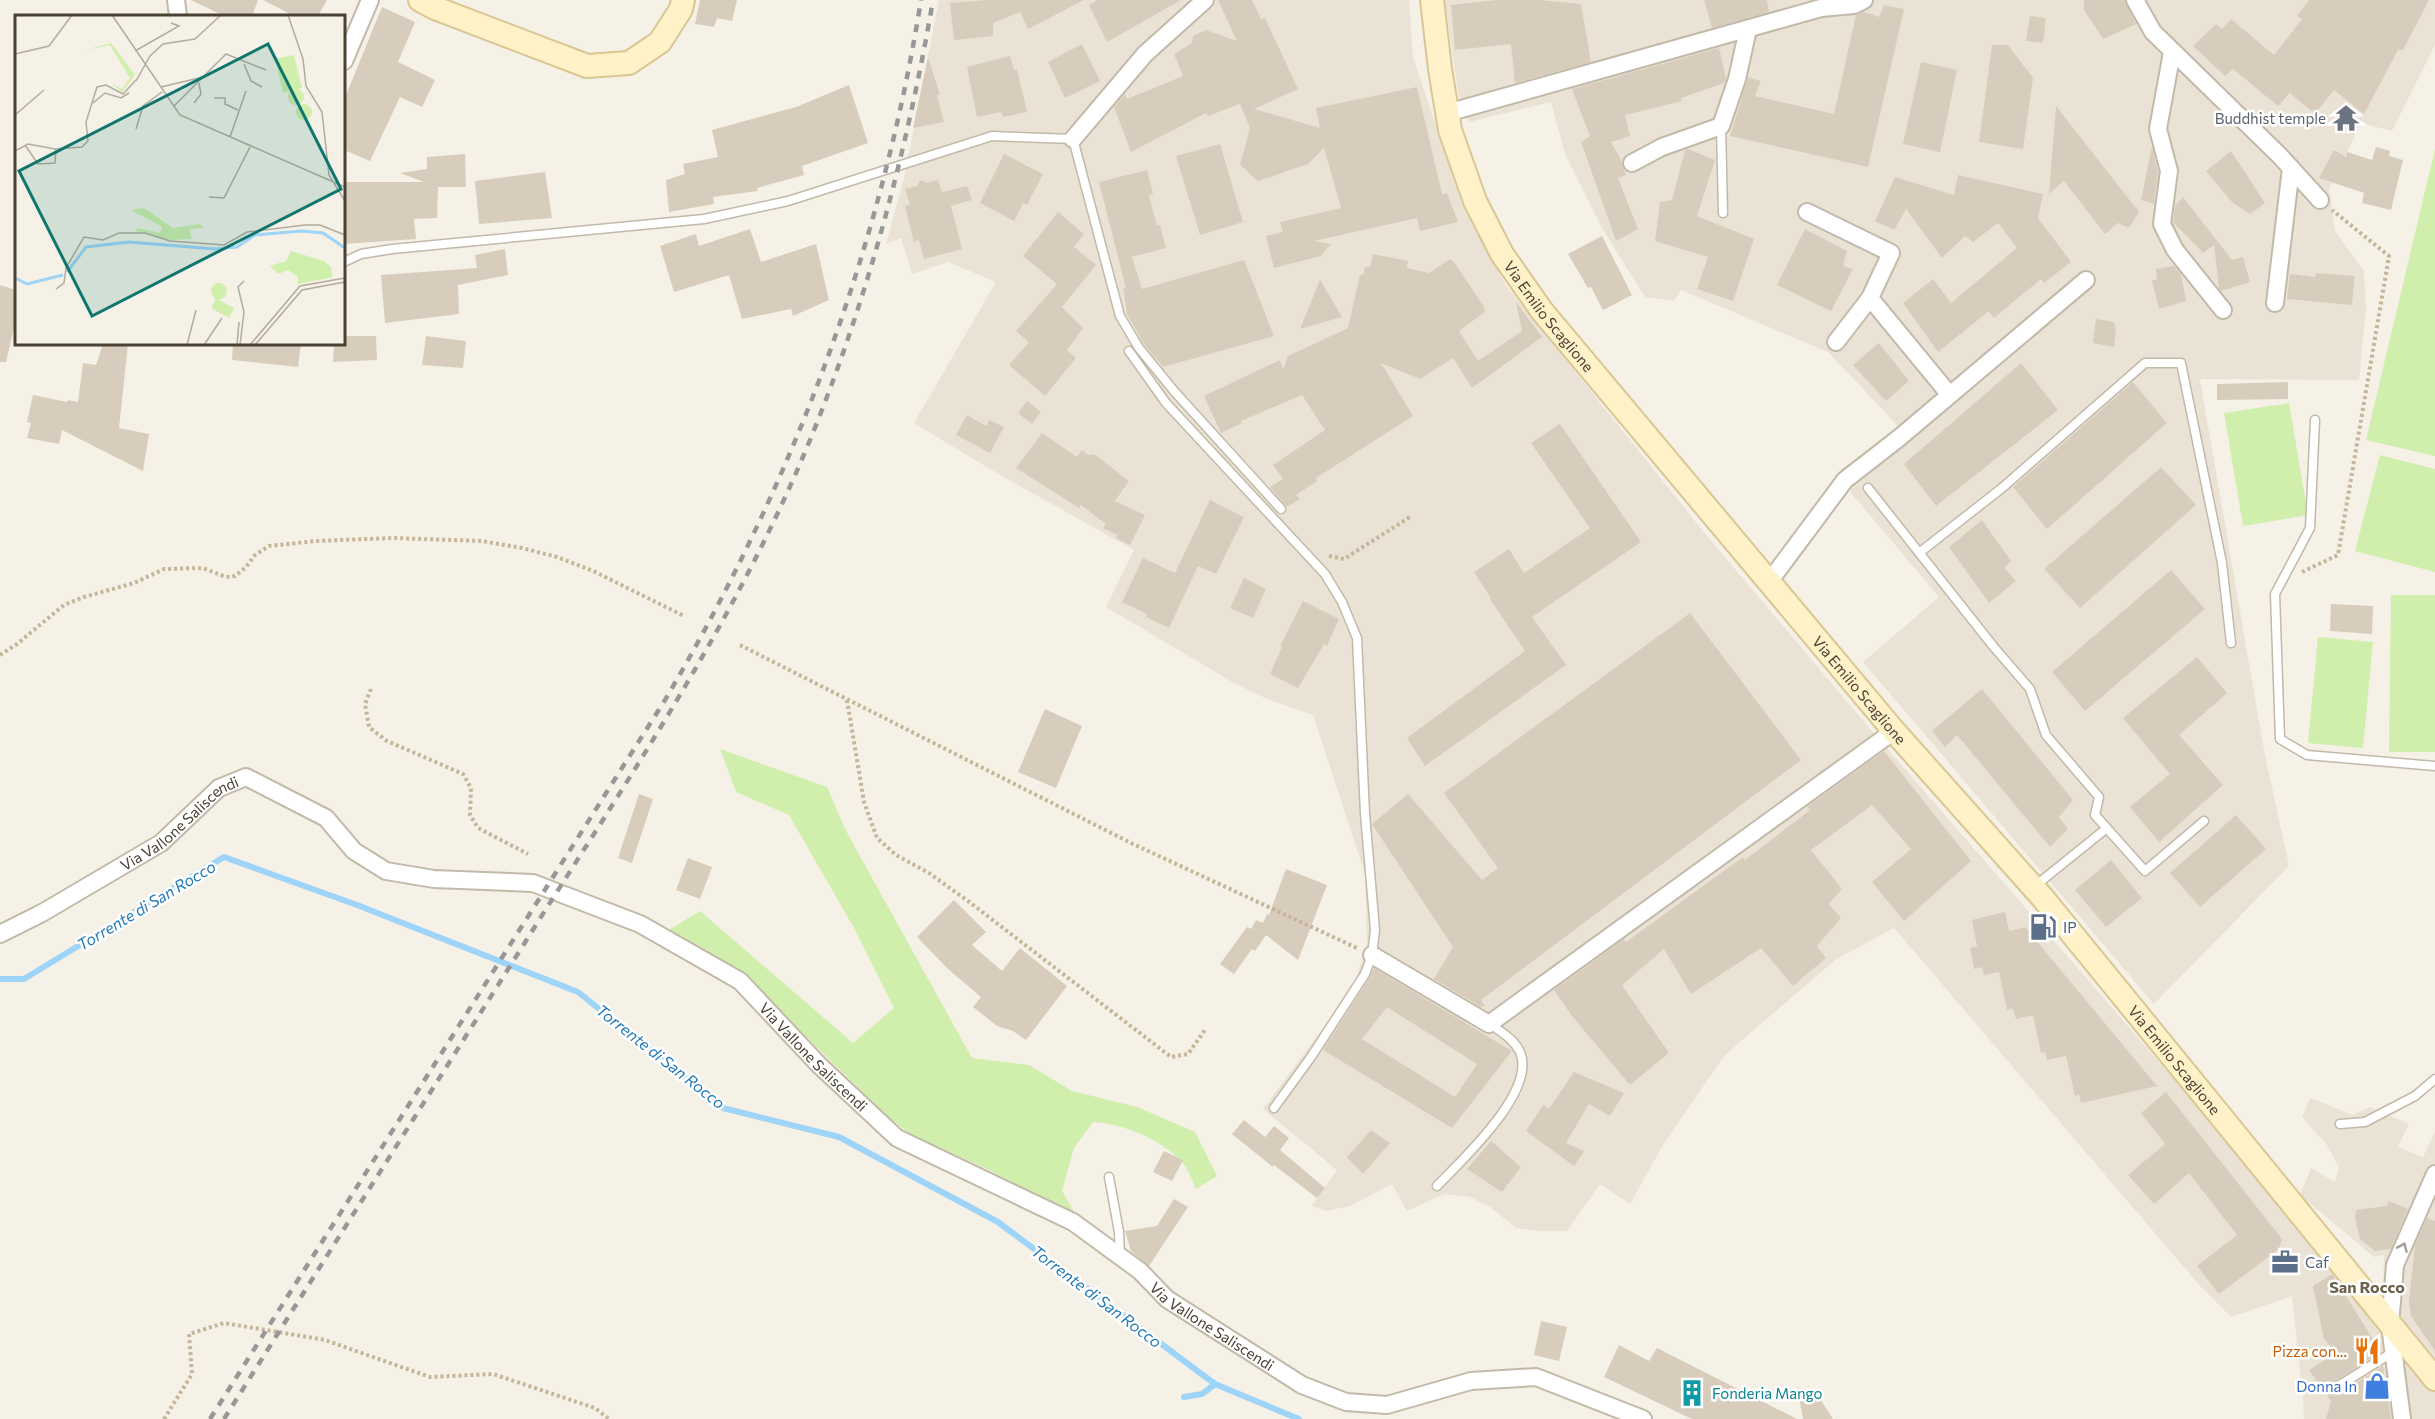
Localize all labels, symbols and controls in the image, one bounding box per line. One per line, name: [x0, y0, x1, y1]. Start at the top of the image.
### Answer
inset map: [15, 15, 345, 345]
temple icon: Buddhist temple: [2331, 103, 2361, 133]
place label: Buddhist temple: [2215, 109, 2326, 127]
street label: Via Emilio Scaglione: [1500, 257, 1598, 375]
street label: Via Emilio Scaglione: [1809, 632, 1910, 748]
street label: Via Vallone Saliscendi: [117, 772, 241, 874]
water label: Torrente di San Rocco: [73, 856, 219, 954]
fuel station icon: IP: [2028, 912, 2058, 942]
place label: IP: [2063, 918, 2077, 936]
street label: Via Vallone Saliscendi: [756, 999, 871, 1115]
water label: Torrente di San Rocco: [593, 1000, 729, 1112]
street label: Via Emilio Scaglione: [2125, 1001, 2225, 1118]
water label: Torrente di San Rocco: [1028, 1241, 1166, 1351]
one-way arrow: [2395, 1243, 2407, 1254]
office icon: Caf: [2270, 1247, 2300, 1277]
place label: Caf: [2305, 1253, 2329, 1271]
district label: San Rocco: [2329, 1277, 2405, 1296]
street label: Via Vallone Saliscendi: [1146, 1278, 1278, 1374]
restaurant icon: Pizza con…: [2352, 1336, 2382, 1366]
place label: Pizza con…: [2273, 1342, 2347, 1360]
shop icon: Donna In: [2362, 1371, 2392, 1401]
place label: Donna In: [2296, 1377, 2357, 1395]
building icon: Fonderia Mango: [1677, 1378, 1707, 1408]
place label: Fonderia Mango: [1712, 1384, 1823, 1402]

